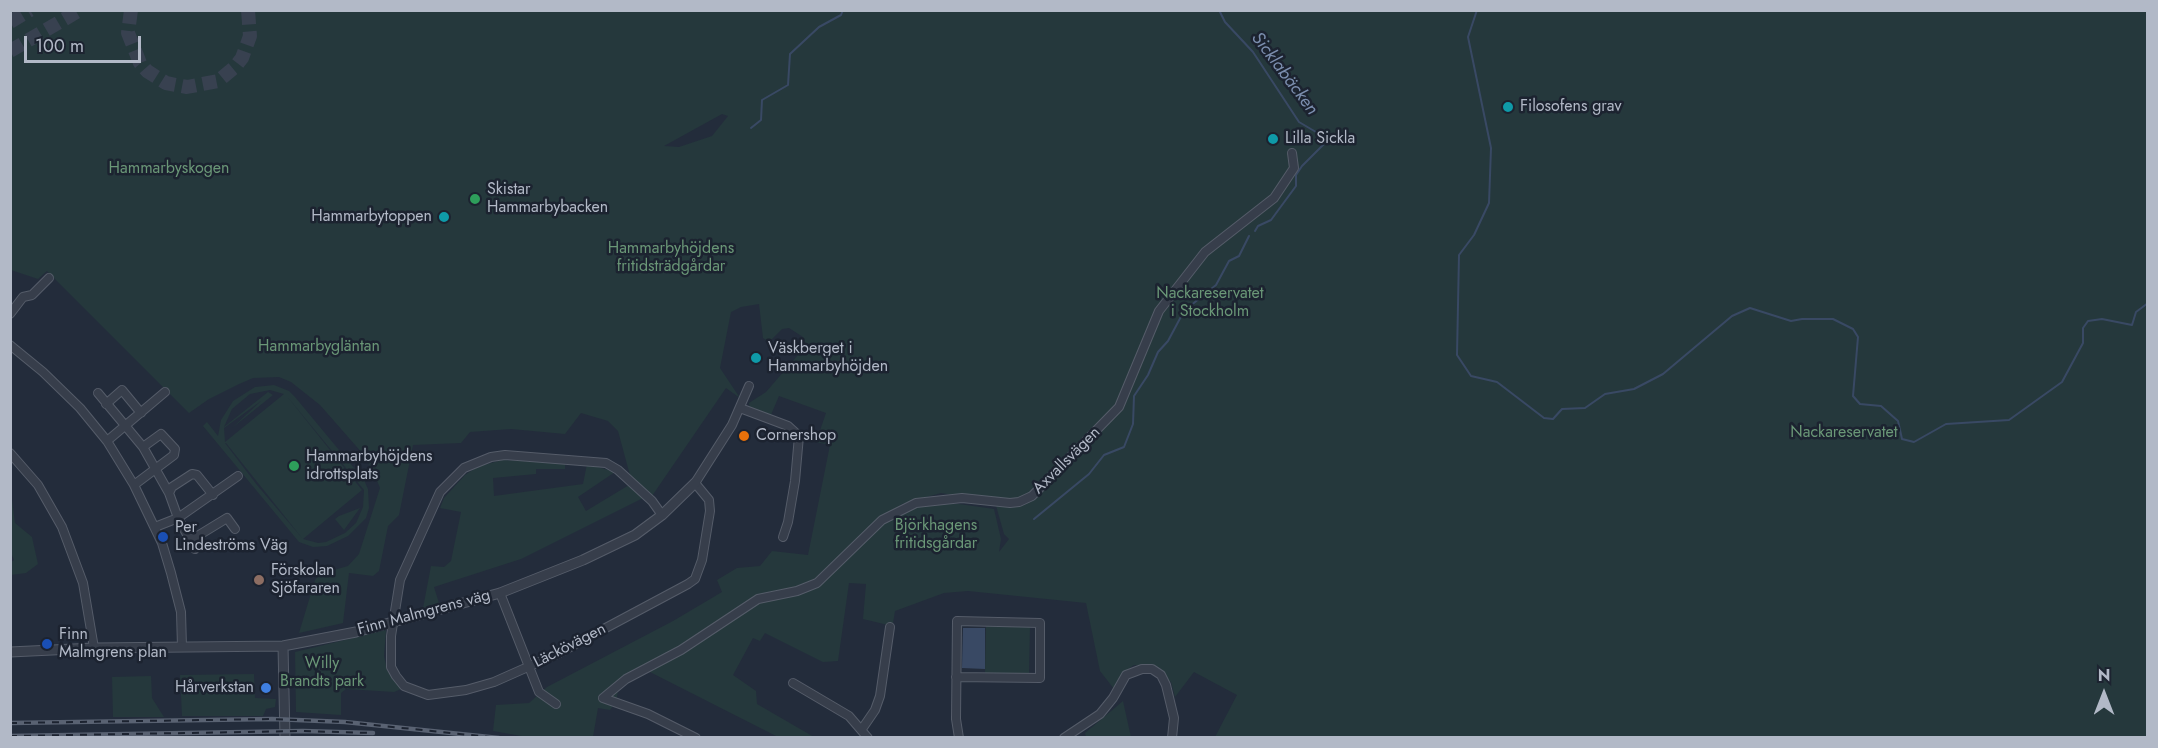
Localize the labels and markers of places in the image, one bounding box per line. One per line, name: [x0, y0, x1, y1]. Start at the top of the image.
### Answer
place label: Filosofens grav: [1520, 97, 1621, 117]
marker: Filosofens grav: [1501, 100, 1515, 114]
place label: Lilla Sickla: [1285, 129, 1355, 149]
marker: Lilla Sickla: [1266, 132, 1280, 146]
place label: Skistar Hammarbybacken: [487, 180, 608, 218]
marker: Skistar Hammarbybacken: [468, 192, 482, 206]
place label: Hammarbytoppen: [311, 207, 432, 227]
marker: Hammarbytoppen: [437, 210, 451, 224]
place label: Väskberget i Hammarbyhöjden: [768, 339, 888, 377]
marker: Väskberget i Hammarbyhöjden: [749, 351, 763, 365]
place label: Cornershop: [756, 426, 836, 446]
marker: Cornershop: [737, 429, 751, 443]
place label: Hammarbyhöjdens idrottsplats: [306, 447, 433, 485]
marker: Hammarbyhöjdens idrottsplats: [287, 459, 301, 473]
place label: Per Lindeströms Väg: [175, 518, 288, 556]
marker: Per Lindeströms Väg: [156, 530, 170, 544]
place label: Förskolan Sjöfararen: [271, 561, 340, 599]
marker: Förskolan Sjöfararen: [252, 573, 266, 587]
place label: Finn Malmgrens plan: [59, 625, 167, 663]
marker: Finn Malmgrens plan: [40, 637, 54, 651]
place label: Hårverkstan: [175, 678, 254, 698]
marker: Hårverkstan: [259, 681, 273, 695]

